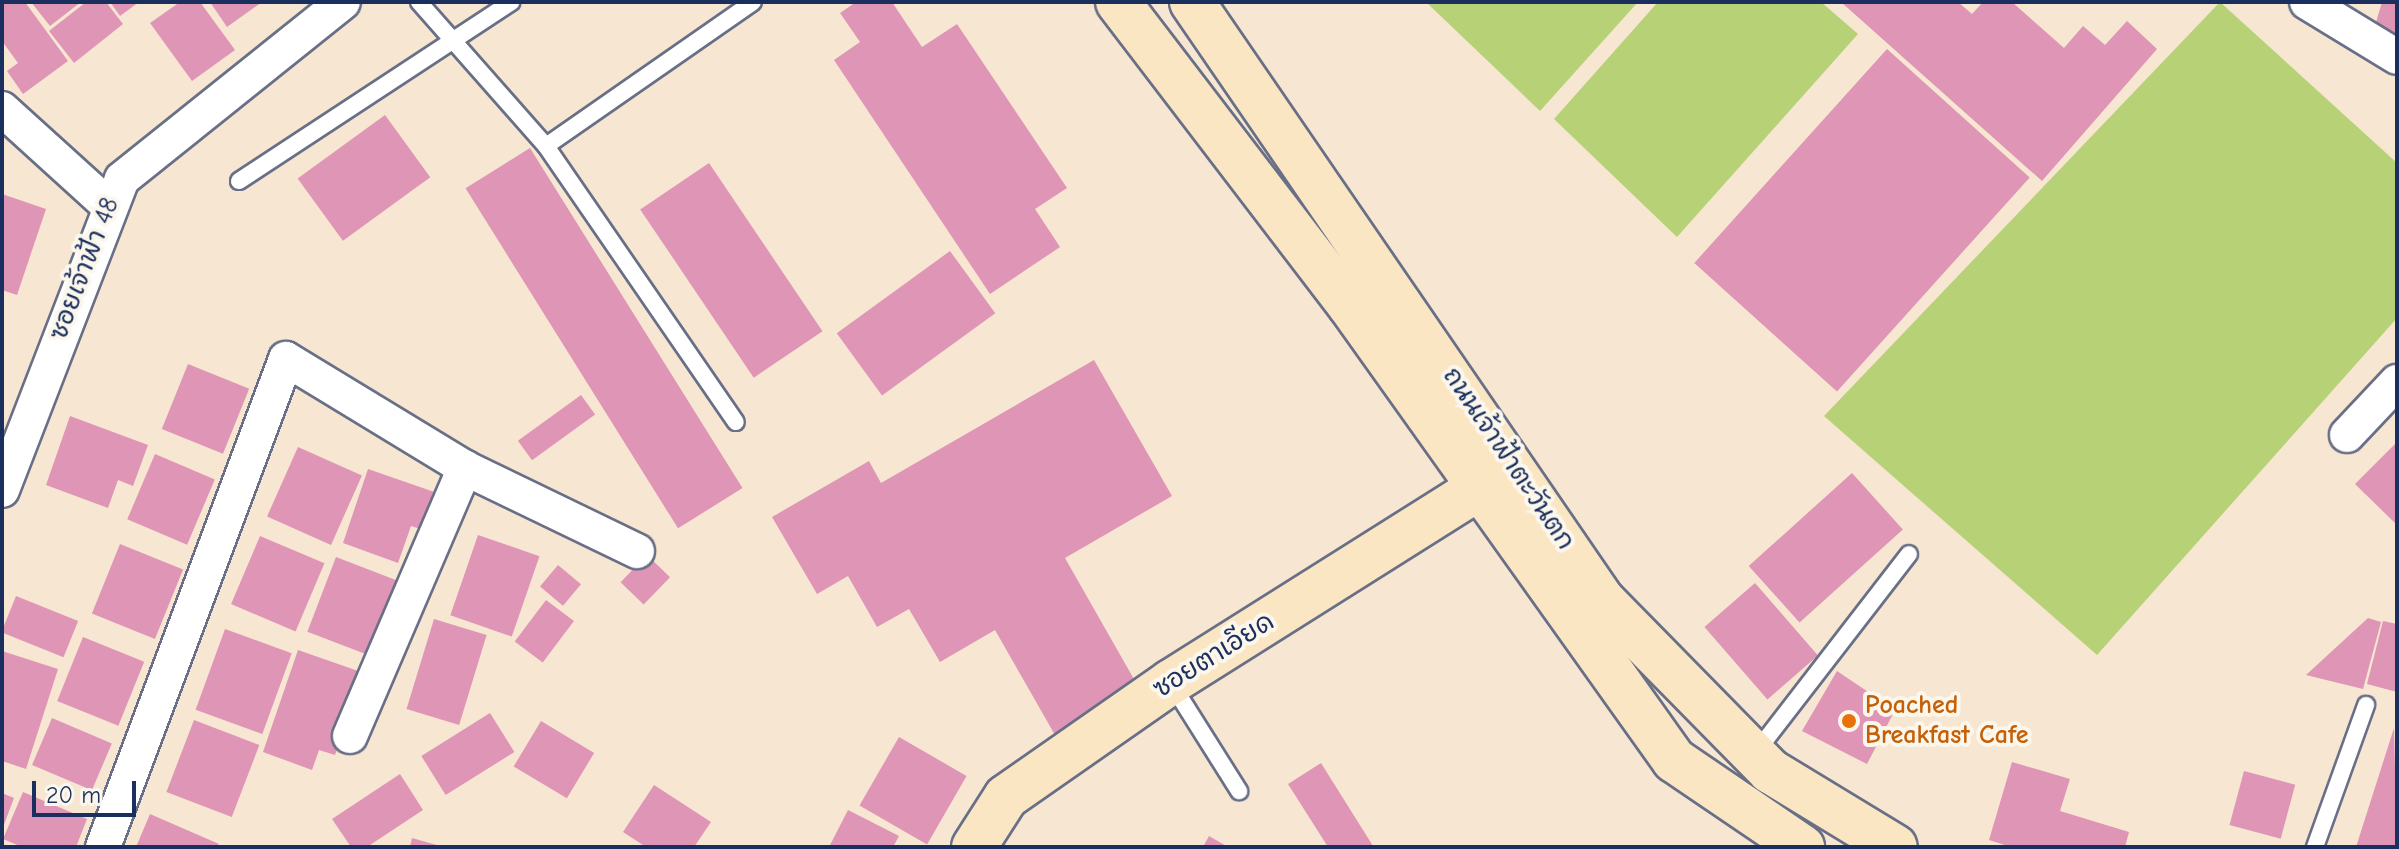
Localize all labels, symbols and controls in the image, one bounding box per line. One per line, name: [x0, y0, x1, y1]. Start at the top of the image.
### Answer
street label: ซอยเจ้าฟ้า 48: [44, 193, 126, 345]
street label: ถนนเจ้าฟ้าตะวันตก: [1435, 362, 1581, 556]
street label: ซอยตาเอียด: [1148, 607, 1280, 705]
place label: Poached Breakfast Cafe: [1865, 690, 2029, 752]
marker: Poached Breakfast Cafe: [1840, 712, 1858, 730]
scale bar: [36, 765, 140, 815]
text: 20 m: [46, 781, 101, 809]

